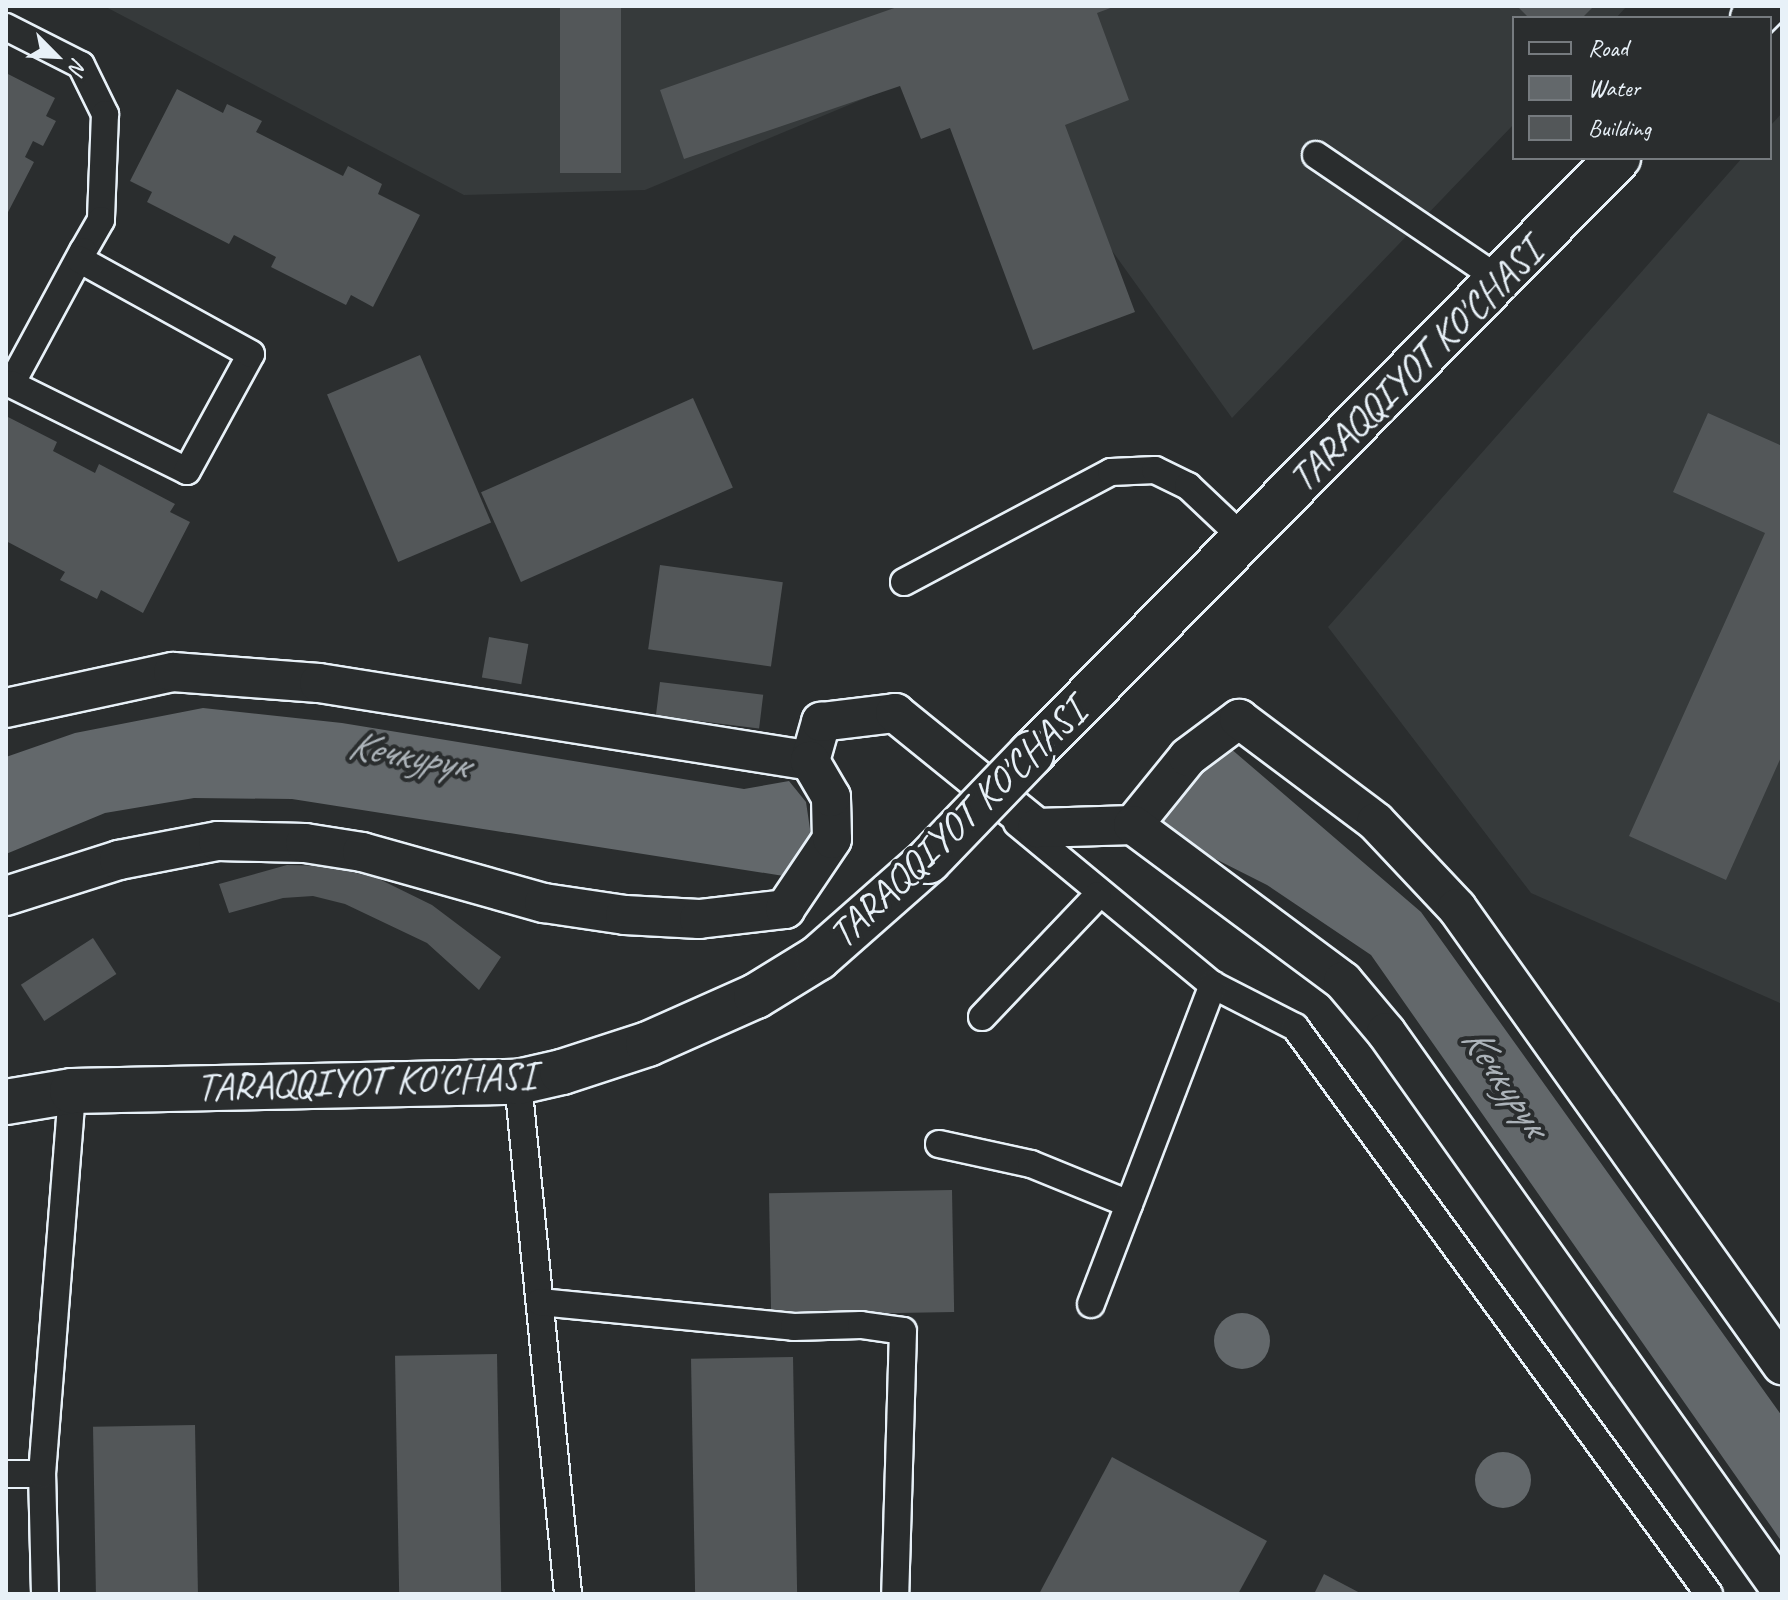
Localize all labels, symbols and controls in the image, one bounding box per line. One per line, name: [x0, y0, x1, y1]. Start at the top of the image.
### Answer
north arrow: [16, 16, 96, 96]
legend: [1512, 16, 1772, 160]
text: Road: [1588, 33, 1628, 63]
text: N: [62, 54, 93, 78]
text: Water: [1588, 73, 1640, 103]
text: Building: [1588, 113, 1651, 143]
street label: TARAQQIYOT KO'CHASI: [1278, 228, 1552, 502]
street label: TARAQQIYOT KO'CHASI: [818, 688, 1096, 958]
water label: Кечкурук: [344, 720, 472, 790]
water label: Кечкурук: [1450, 1017, 1560, 1145]
street label: TARAQQIYOT KO'CHASI: [196, 1051, 536, 1111]

